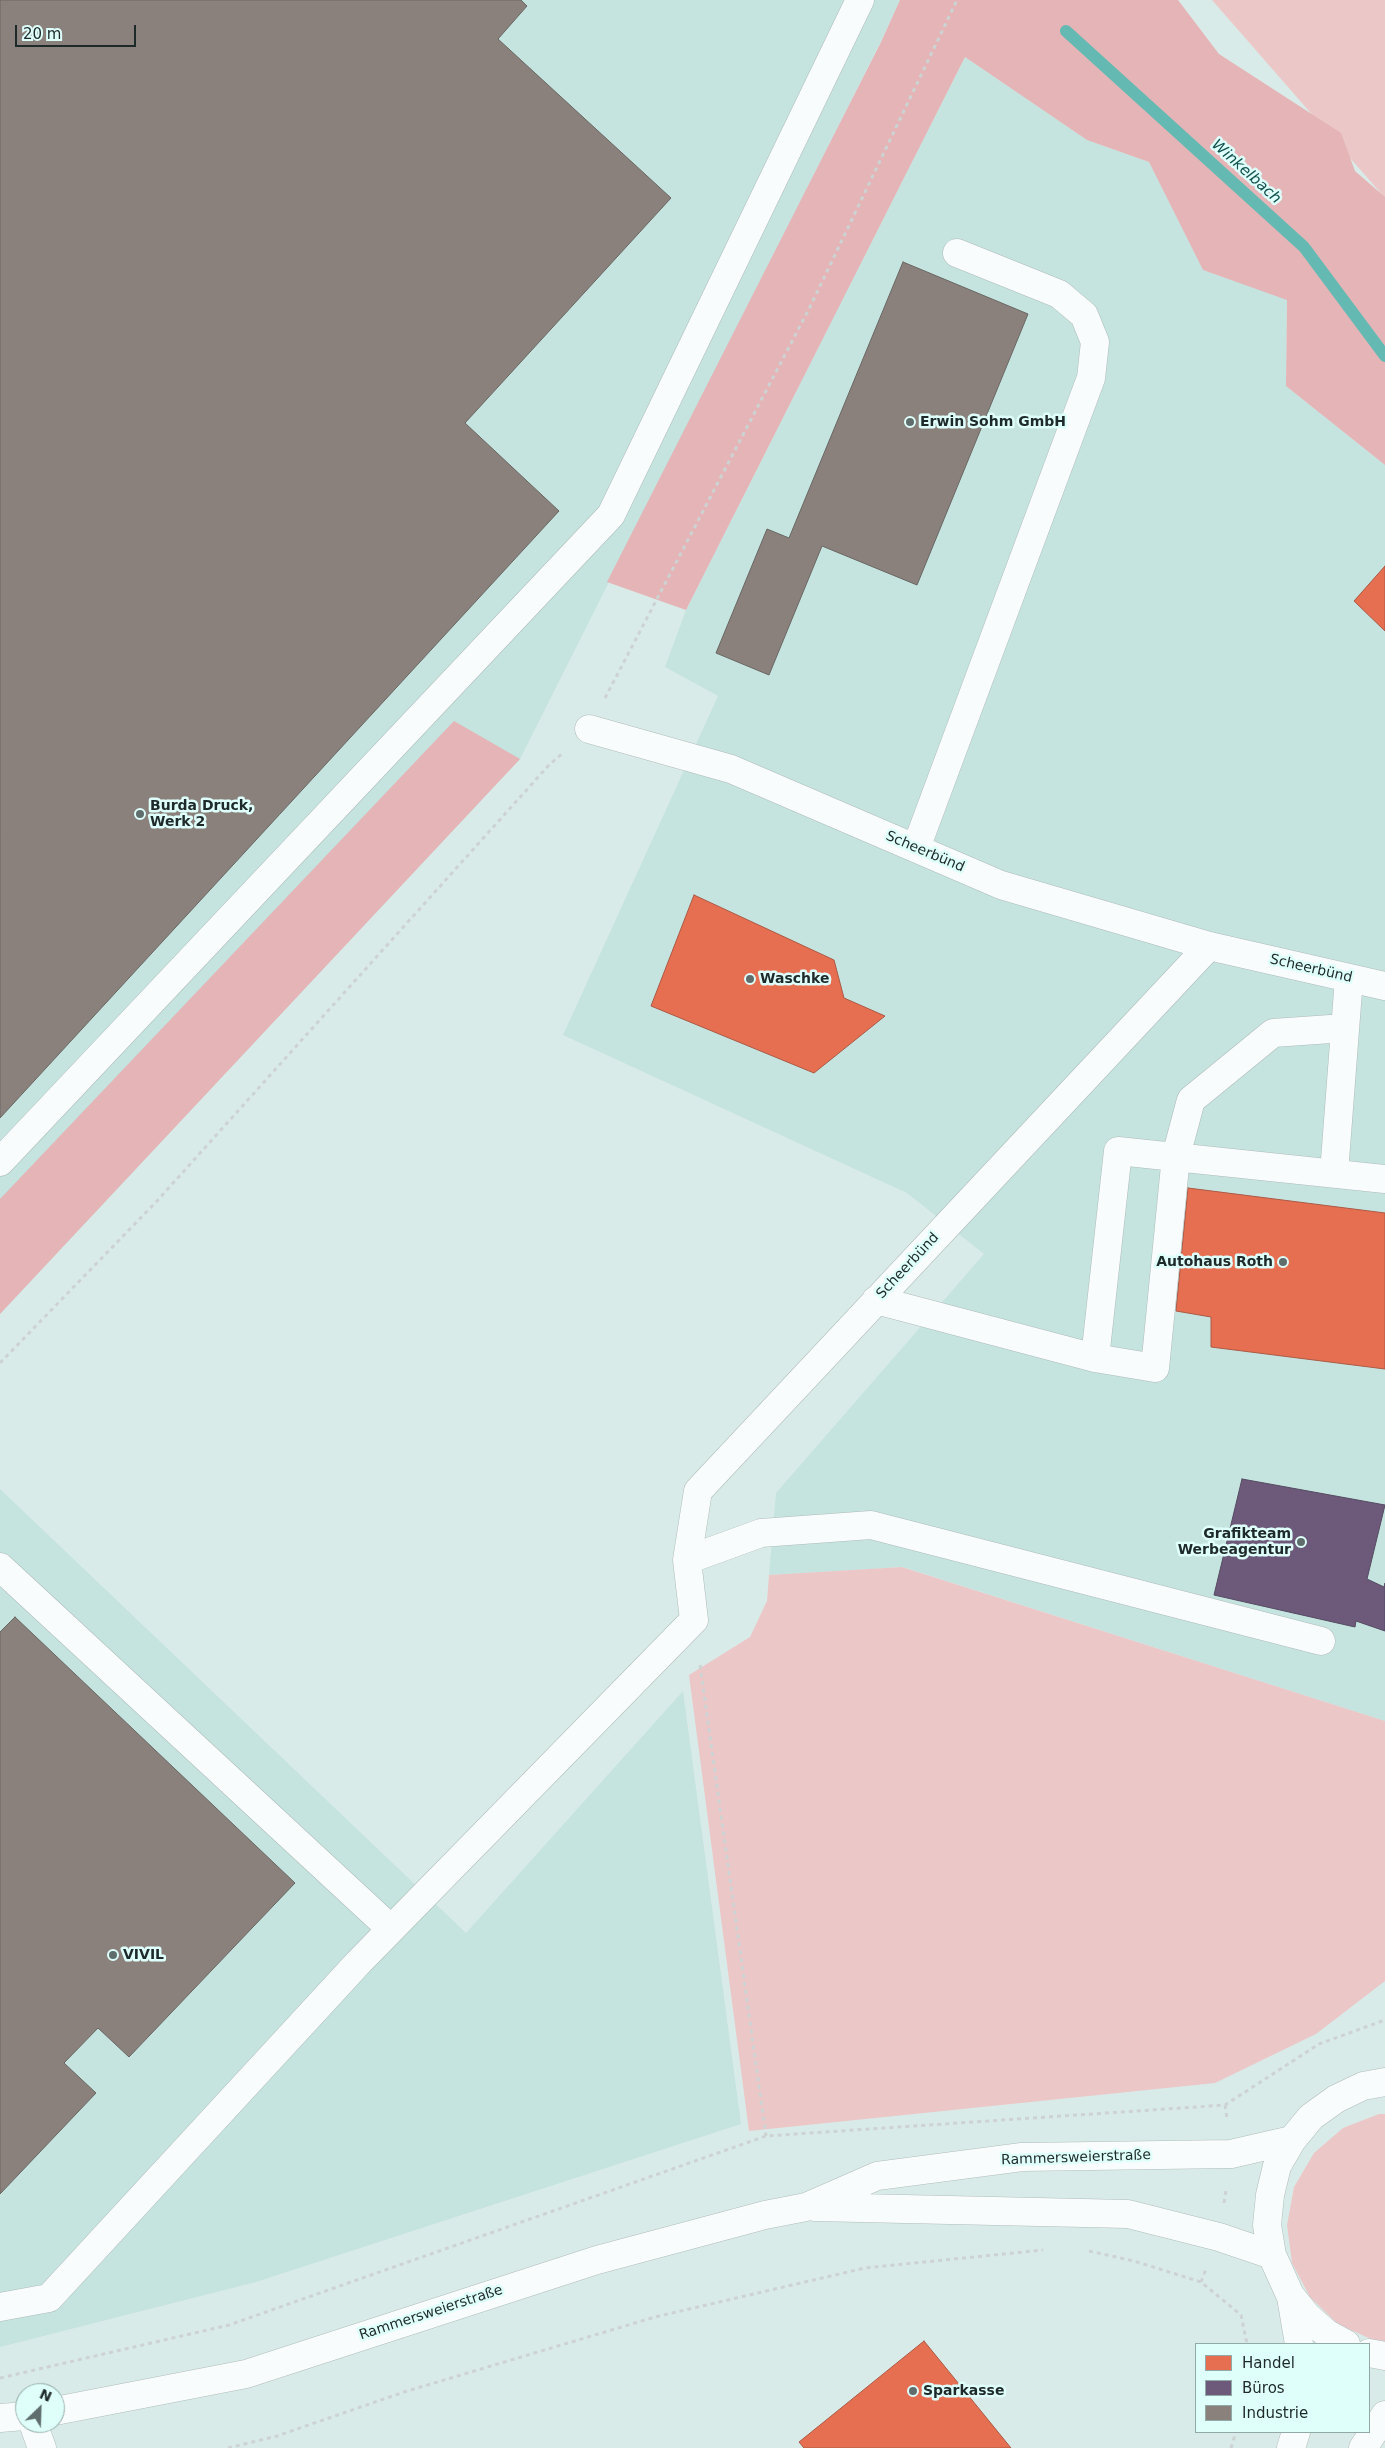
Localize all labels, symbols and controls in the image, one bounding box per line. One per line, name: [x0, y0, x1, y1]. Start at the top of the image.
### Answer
scale bar: [18, 15, 139, 47]
text: 20 m: [23, 25, 61, 43]
water label: Winkelbach: [1208, 136, 1284, 208]
place label: Erwin Sohm GmbH: [920, 414, 1066, 430]
marker: Erwin Sohm GmbH: [904, 416, 916, 428]
place label: Burda Druck, Werk 2: [150, 798, 253, 830]
marker: Burda Druck, Werk 2: [134, 808, 146, 820]
street label: Scheerbünd: [883, 828, 967, 876]
street label: Scheerbünd: [1268, 951, 1354, 987]
place label: Waschke: [760, 971, 829, 987]
marker: Waschke: [744, 973, 756, 985]
street label: Scheerbünd: [873, 1230, 943, 1302]
place label: Autohaus Roth: [1156, 1254, 1273, 1270]
marker: Autohaus Roth: [1277, 1256, 1289, 1268]
place label: Grafikteam Werbeagentur: [1178, 1526, 1291, 1558]
marker: Grafikteam Werbeagentur: [1295, 1536, 1307, 1548]
place label: VIVIL: [123, 1947, 164, 1963]
marker: VIVIL: [107, 1949, 119, 1961]
street label: Rammersweierstraße: [1001, 2147, 1151, 2169]
street label: Rammersweierstraße: [357, 2282, 505, 2344]
legend: [1195, 2343, 1370, 2433]
text: Handel: [1242, 2354, 1295, 2372]
text: Büros: [1242, 2379, 1285, 2397]
north arrow: [15, 2383, 65, 2433]
place label: Sparkasse: [923, 2383, 1004, 2399]
marker: Sparkasse: [907, 2385, 919, 2397]
text: N: [37, 2386, 54, 2405]
text: Industrie: [1242, 2404, 1308, 2422]

